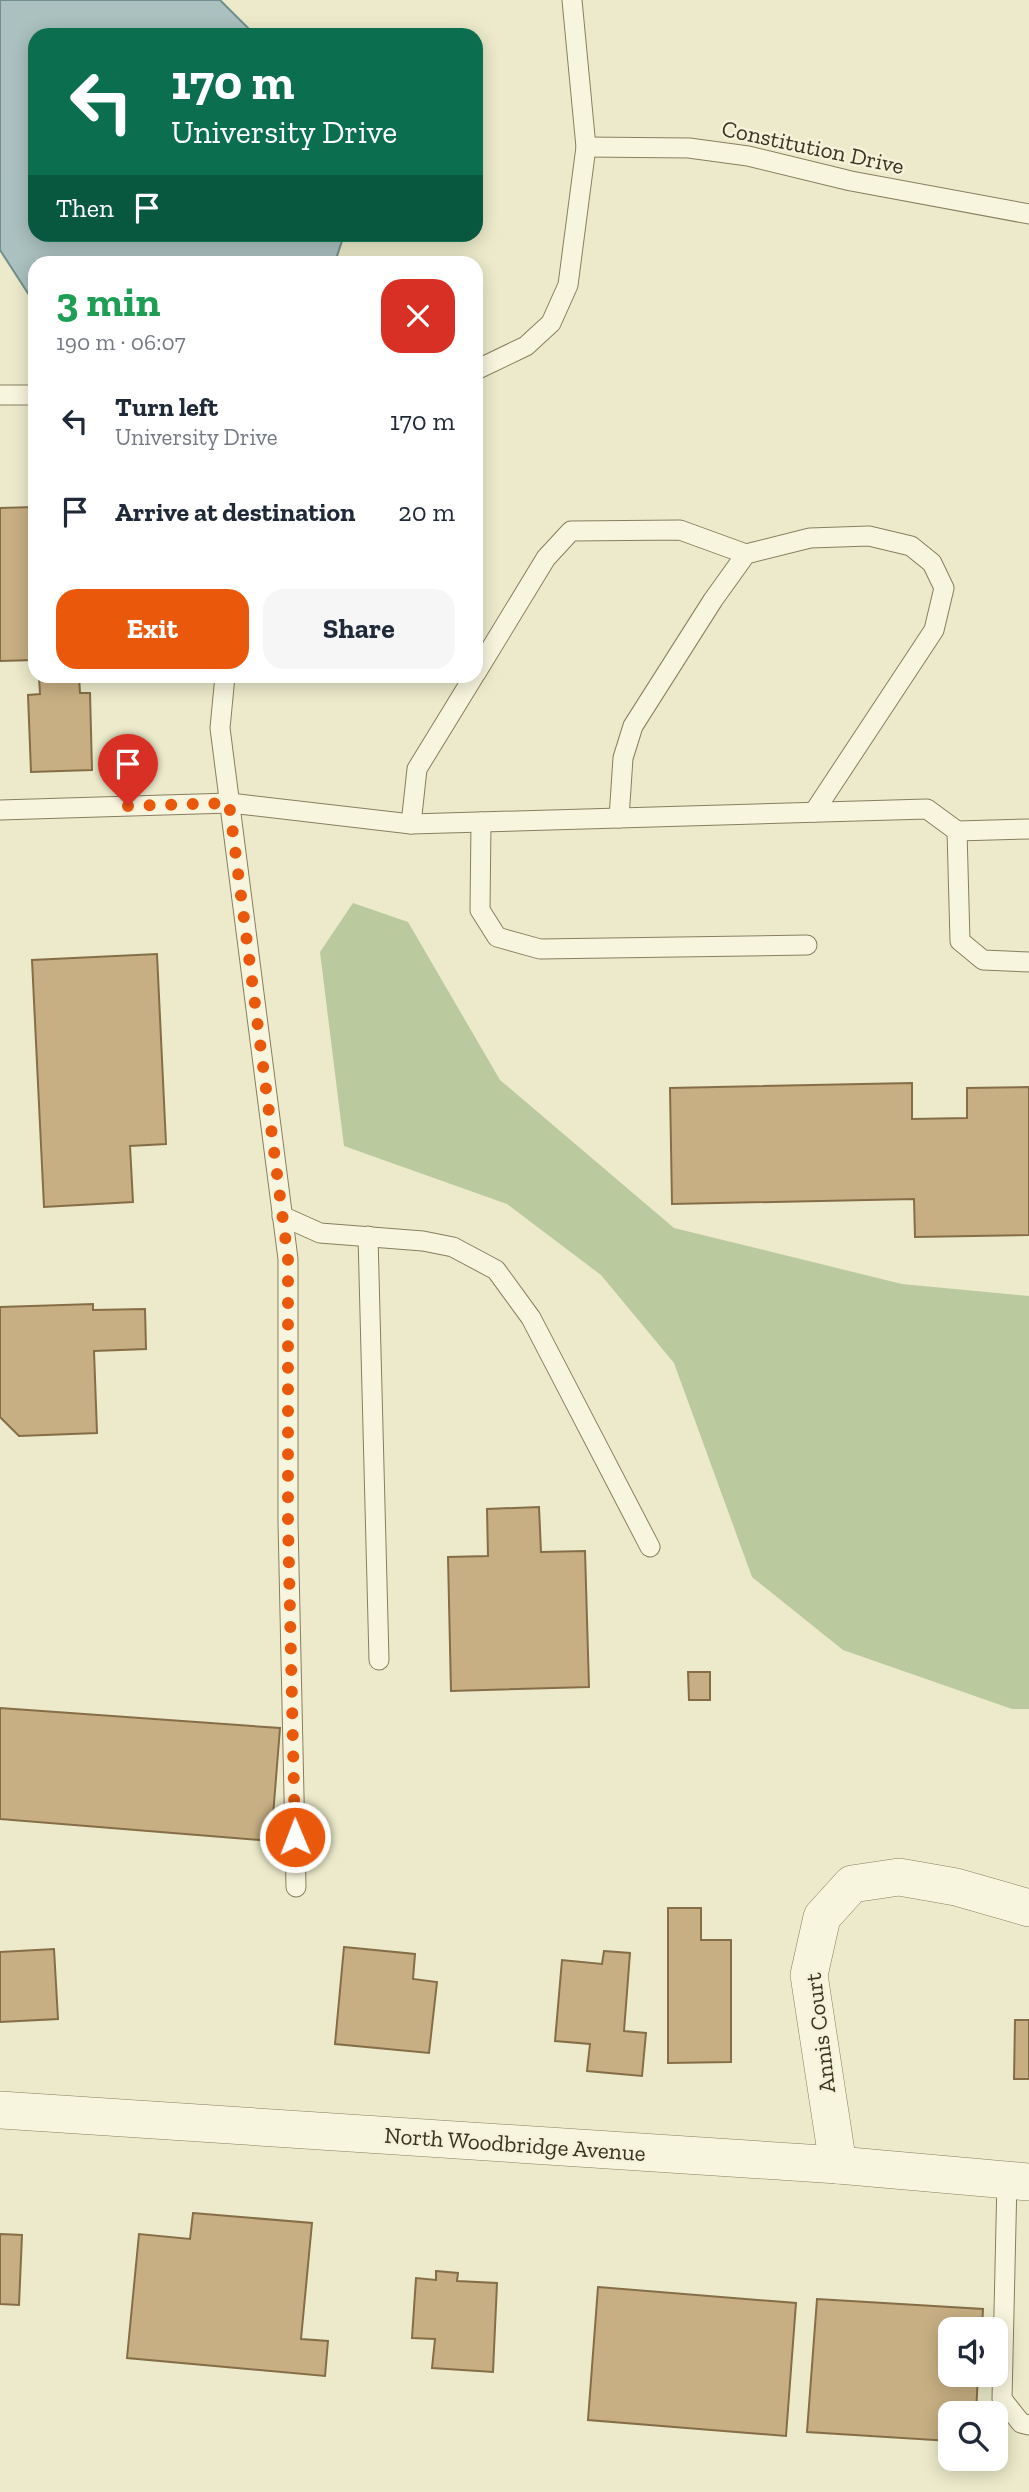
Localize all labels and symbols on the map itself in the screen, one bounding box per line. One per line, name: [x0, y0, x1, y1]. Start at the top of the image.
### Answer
street label: Constitution Drive: [719, 114, 907, 180]
pin: [98, 734, 158, 806]
position arrow: [258, 1800, 332, 1874]
street label: Annis Court: [799, 1971, 841, 2095]
street label: North Woodbridge Avenue: [383, 2121, 647, 2167]

